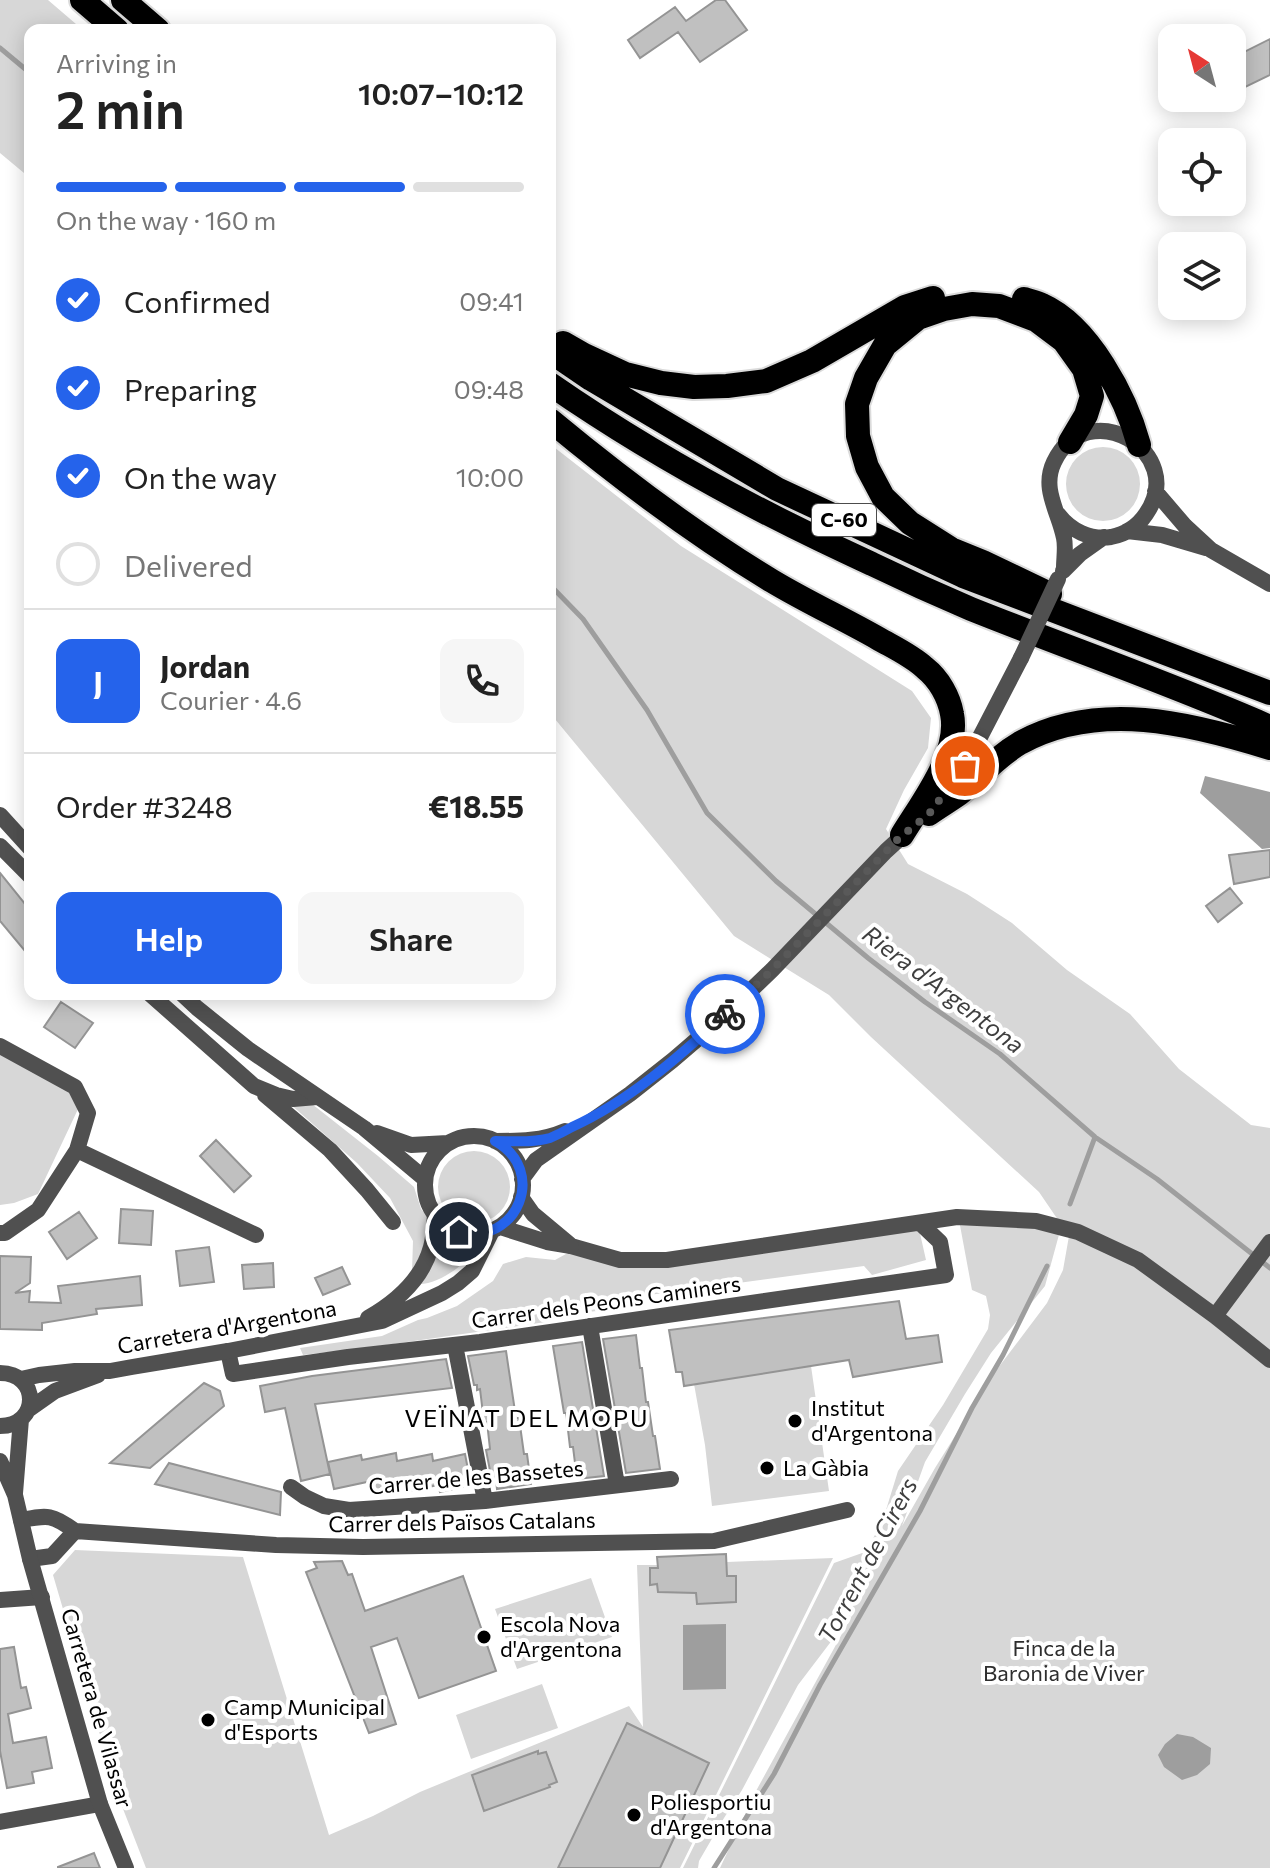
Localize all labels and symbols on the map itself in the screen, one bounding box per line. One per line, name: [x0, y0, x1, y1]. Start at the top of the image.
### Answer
north arrow: [1158, 24, 1246, 112]
road number: C-60: [812, 504, 876, 536]
pin: [931, 732, 999, 800]
water label: Riera d'Argentona: [858, 919, 1030, 1059]
courier: [685, 974, 765, 1054]
pin: [425, 1198, 493, 1266]
street label: Carrer dels Peons Caminers: [470, 1269, 742, 1334]
street label: Carretera d'Argentona: [115, 1294, 339, 1359]
place label: Institut d'Argentona: [811, 1394, 933, 1446]
district label: VEÏNAT DEL MOPU: [405, 1403, 649, 1432]
marker: Institut d'Argentona: [786, 1412, 804, 1430]
street label: Carrer de les Bassetes: [367, 1454, 585, 1499]
place label: La Gàbia: [783, 1454, 869, 1481]
marker: La Gàbia: [758, 1459, 776, 1477]
water label: Torrent de Cirers: [811, 1473, 923, 1648]
street label: Carrer dels Països Catalans: [328, 1506, 596, 1537]
street label: Carretera de Vilassar: [56, 1605, 139, 1811]
place label: Escola Nova d'Argentona: [500, 1610, 622, 1662]
marker: Escola Nova d'Argentona: [475, 1628, 493, 1646]
park label: Finca de la Baronia de Viver: [983, 1634, 1145, 1686]
place label: Camp Municipal d'Esports: [224, 1693, 385, 1745]
marker: Camp Municipal d'Esports: [199, 1711, 217, 1729]
place label: Poliesportiu d'Argentona: [650, 1788, 772, 1840]
marker: Poliesportiu d'Argentona: [625, 1806, 643, 1824]

